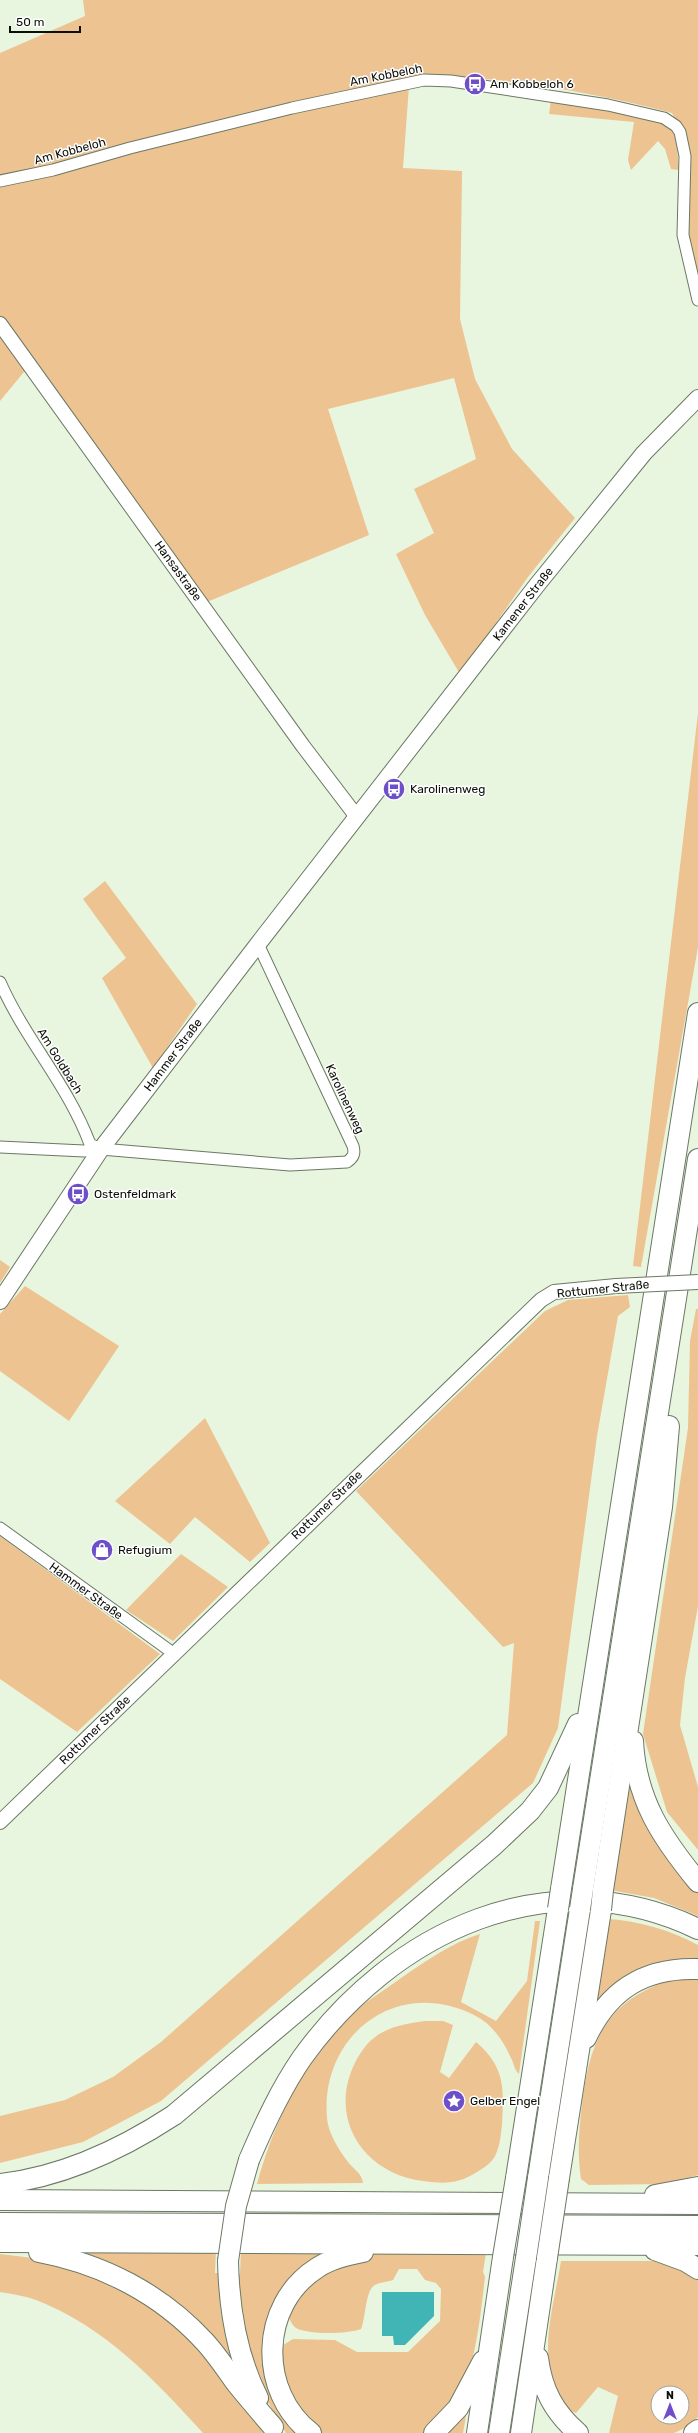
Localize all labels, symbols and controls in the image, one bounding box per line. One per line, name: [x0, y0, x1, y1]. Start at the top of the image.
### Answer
scale bar: [10, 8, 80, 34]
text: 50 m: [16, 15, 44, 29]
street label: Am Kobbeloh: [349, 61, 423, 89]
bus stop icon: Am Kobbeloh 6: [462, 71, 488, 97]
place label: Am Kobbeloh 6: [490, 77, 574, 91]
street label: Am Kobbeloh: [33, 135, 107, 167]
street label: Hansastraße: [152, 538, 205, 604]
street label: Kamener Straße: [490, 564, 556, 644]
bus stop icon: Karolinenweg: [381, 776, 407, 802]
place label: Karolinenweg: [410, 782, 485, 796]
street label: Hammer Straße: [141, 1016, 205, 1094]
street label: Am Goldbach: [34, 1026, 86, 1096]
street label: Karolinenweg: [323, 1062, 367, 1136]
bus stop icon: Ostenfeldmark: [65, 1181, 91, 1207]
place label: Ostenfeldmark: [94, 1187, 177, 1201]
street label: Rottumer Straße: [556, 1277, 650, 1301]
street label: Rottumer Straße: [289, 1468, 365, 1542]
shop icon: Refugium: [89, 1537, 115, 1563]
place label: Refugium: [118, 1543, 172, 1557]
street label: Hammer Straße: [46, 1560, 126, 1623]
street label: Rottumer Straße: [57, 1693, 133, 1767]
place icon: Gelber Engel: [441, 2088, 467, 2114]
place label: Gelber Engel: [470, 2094, 540, 2108]
north arrow: [650, 2385, 690, 2425]
text: N: [666, 2389, 674, 2402]

